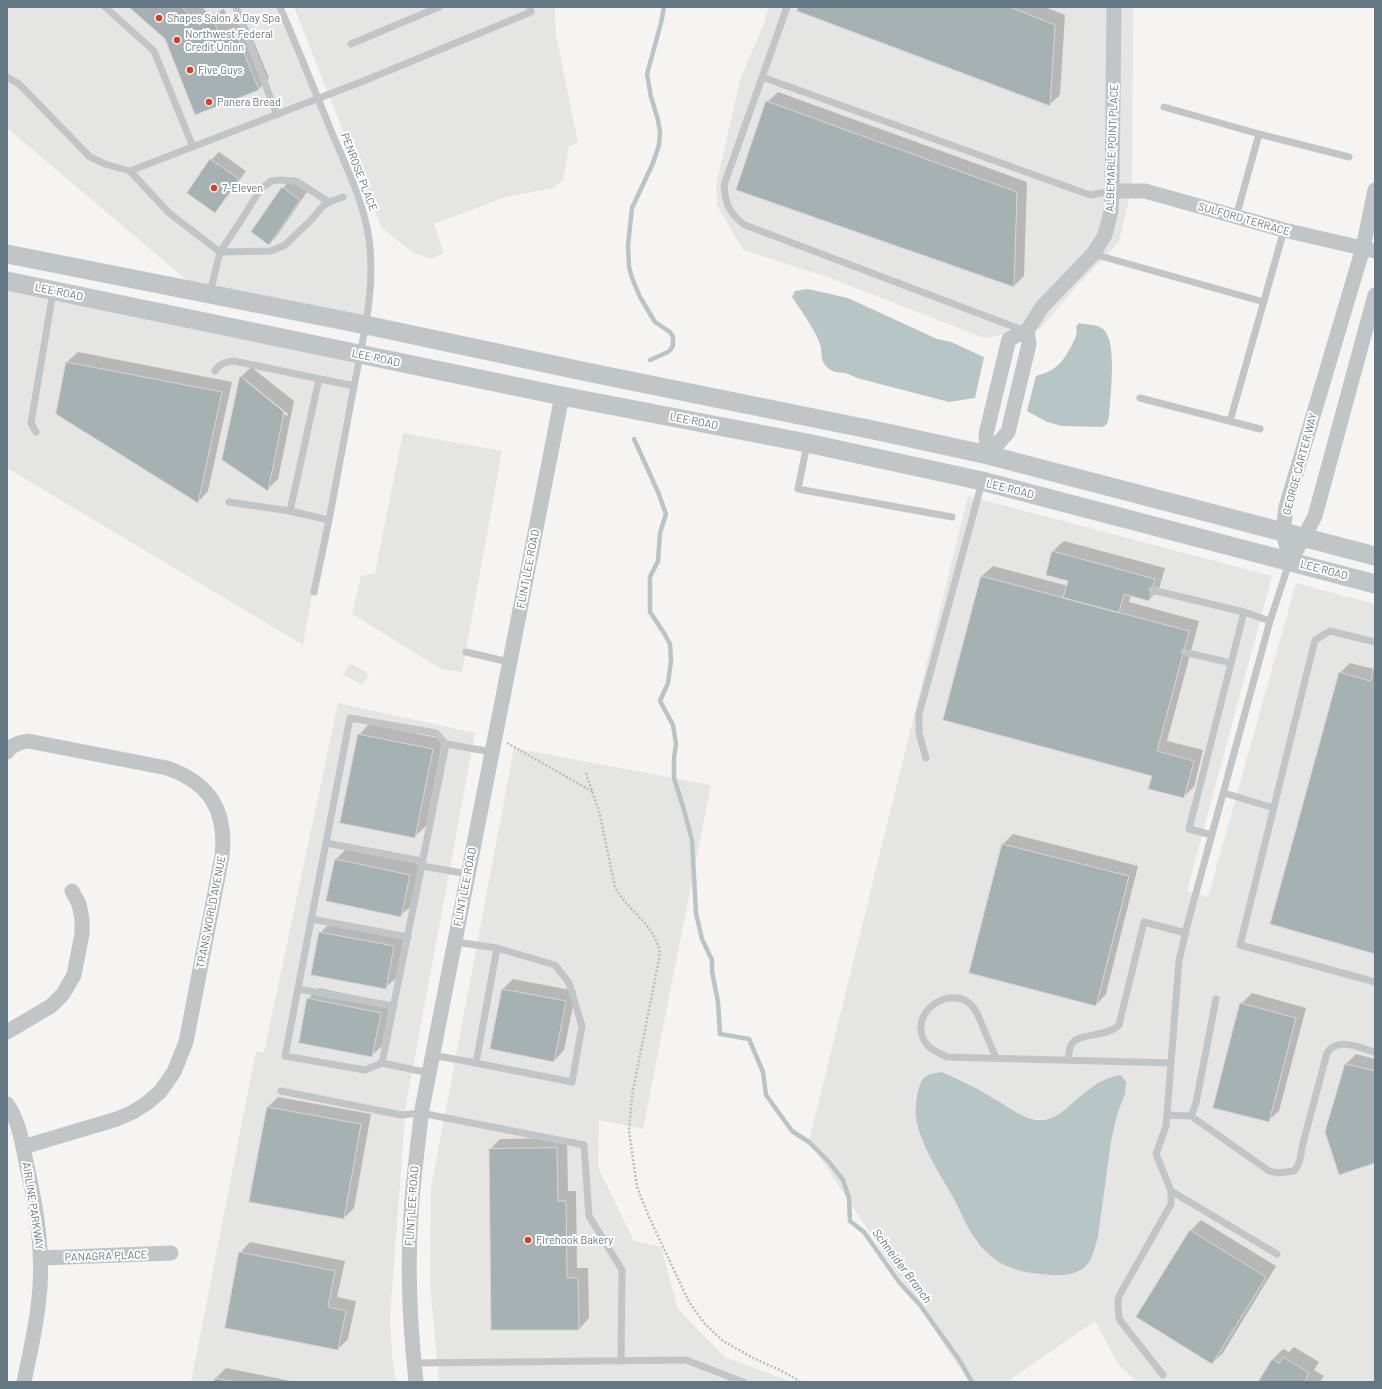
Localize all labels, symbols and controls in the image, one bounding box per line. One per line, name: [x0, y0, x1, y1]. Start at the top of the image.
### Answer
place label: Shapes Salon & Day Spa: [167, 11, 280, 25]
marker: Shapes Salon & Day Spa: [154, 13, 164, 23]
place label: Northwest Federal Credit Union: [185, 27, 273, 53]
marker: Northwest Federal Credit Union: [172, 35, 182, 45]
place label: Five Guys: [198, 63, 243, 77]
marker: Five Guys: [185, 65, 195, 75]
street label: ALBEMARLE POINT PLACE: [1103, 84, 1121, 212]
place label: Panera Bread: [217, 95, 281, 109]
marker: Panera Bread: [204, 97, 214, 107]
street label: PENROSE PLACE: [338, 131, 380, 213]
place label: 7-Eleven: [222, 181, 263, 195]
marker: 7-Eleven: [209, 183, 219, 193]
street label: SULFORD TERRACE: [1196, 200, 1292, 238]
street label: LEE ROAD: [34, 280, 84, 304]
street label: LEE ROAD: [351, 346, 401, 370]
street label: LEE ROAD: [669, 410, 719, 432]
street label: GEORGE CARTER WAY: [1280, 411, 1320, 517]
street label: LEE ROAD: [985, 477, 1035, 501]
street label: FLINT LEE ROAD: [514, 528, 542, 610]
street label: LEE ROAD: [1299, 557, 1349, 583]
street label: FLINT LEE ROAD: [451, 846, 479, 928]
street label: TRANS WORLD AVENUE: [194, 854, 228, 970]
street label: AIRLINE PARKWAY: [20, 1161, 46, 1251]
street label: FLINT LEE ROAD: [403, 1166, 421, 1246]
water label: Schneider Branch: [869, 1226, 935, 1306]
place label: Firehook Bakery: [536, 1233, 613, 1247]
marker: Firehook Bakery: [523, 1235, 533, 1245]
street label: PANAGRA PLACE: [64, 1248, 148, 1264]

